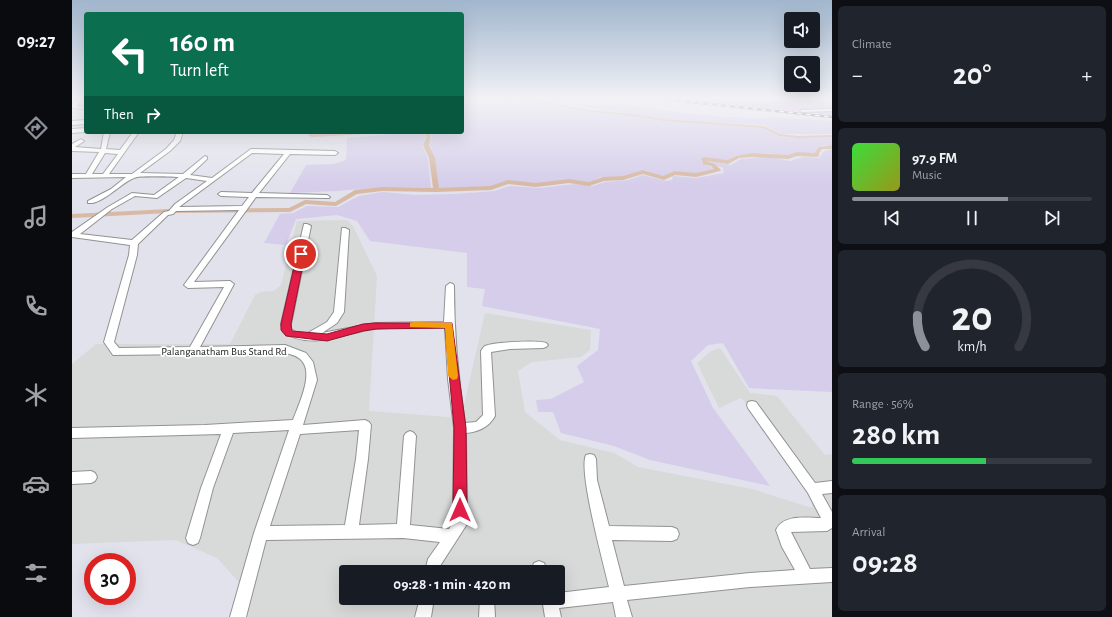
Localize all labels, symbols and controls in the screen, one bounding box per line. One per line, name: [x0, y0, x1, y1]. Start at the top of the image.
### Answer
map controls: [784, 12, 820, 92]
button: sound: [784, 12, 820, 48]
icon: left: [104, 28, 156, 80]
text: 160 m: [170, 29, 235, 57]
text: 09:27: [17, 33, 55, 51]
text: Climate: [852, 38, 891, 51]
button: search: [784, 56, 820, 92]
text: 20°: [953, 60, 991, 90]
text: Turn left: [170, 62, 229, 80]
text: −: [852, 64, 863, 86]
text: +: [1081, 64, 1092, 86]
icon: right: [142, 104, 164, 126]
text: Then: [104, 107, 134, 122]
icon: directions: [22, 114, 50, 142]
text: 97.9 FM: [912, 151, 957, 166]
text: Music: [912, 169, 942, 182]
icon: music: [22, 203, 50, 231]
icon: previous: [881, 207, 903, 229]
icon: pause: [961, 207, 983, 229]
icon: next: [1041, 207, 1063, 229]
pin: [284, 237, 318, 271]
icon: arrive: [290, 243, 312, 265]
icon: phone: [22, 292, 50, 320]
text: 20: [951, 296, 993, 337]
text: km/h: [957, 339, 987, 353]
street label: Palanganatham Bus Stand Rd: [161, 346, 287, 357]
icon: climate: [22, 381, 50, 409]
text: Range · 56%: [852, 398, 913, 411]
text: 280 km: [852, 420, 940, 450]
icon: car: [22, 470, 50, 498]
position arrow: [439, 489, 481, 531]
text: Arrival: [852, 526, 885, 539]
text: 09:28: [852, 548, 918, 578]
speed limit sign: 30: [84, 553, 136, 605]
icon: filters: [22, 559, 50, 587]
text: 09:28 · 1 min · 420 m: [393, 577, 511, 592]

